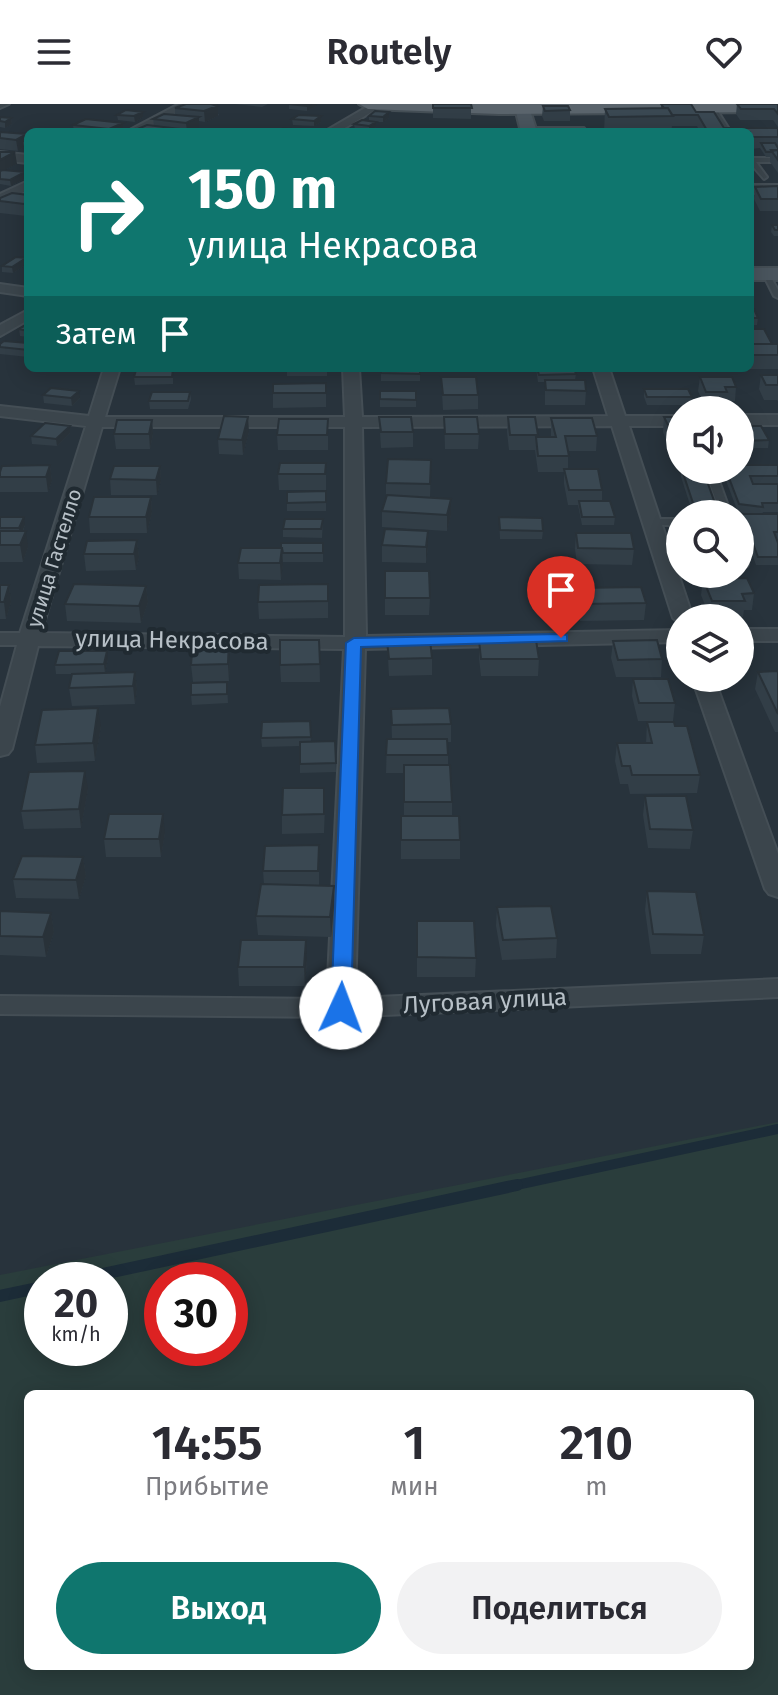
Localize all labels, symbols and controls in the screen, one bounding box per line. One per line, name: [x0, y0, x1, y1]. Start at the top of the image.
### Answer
icon: menu: [32, 30, 76, 74]
text: Routely: [327, 30, 451, 74]
icon: heart: [702, 30, 746, 74]
text: 150 m: [188, 156, 337, 223]
icon: right: [56, 160, 160, 264]
text: улица Некрасова: [188, 224, 478, 268]
icon: arrive: [153, 312, 197, 356]
text: Затем: [56, 316, 137, 352]
map controls: [666, 396, 754, 692]
button: sound: [666, 396, 754, 484]
street label: улица Гастелло: [22, 486, 86, 630]
button: search: [666, 500, 754, 588]
pin: [527, 556, 595, 638]
icon: arrive: [539, 568, 583, 612]
button: layers: [666, 604, 754, 692]
street label: улица Некрасова: [75, 624, 269, 656]
position arrow: [299, 966, 383, 1050]
street label: Луговая улица: [402, 983, 568, 1019]
speed limit sign: 30: [144, 1262, 248, 1366]
text: 20: [54, 1280, 98, 1328]
text: km/h: [51, 1322, 101, 1346]
text: 14:55: [152, 1414, 263, 1472]
text: 1: [404, 1414, 425, 1472]
text: 210: [560, 1414, 633, 1472]
text: Прибытие: [145, 1471, 269, 1502]
text: мин: [390, 1471, 439, 1502]
text: m: [585, 1471, 608, 1502]
button: Выход: [56, 1562, 381, 1654]
button: Поделиться: [397, 1562, 722, 1654]

